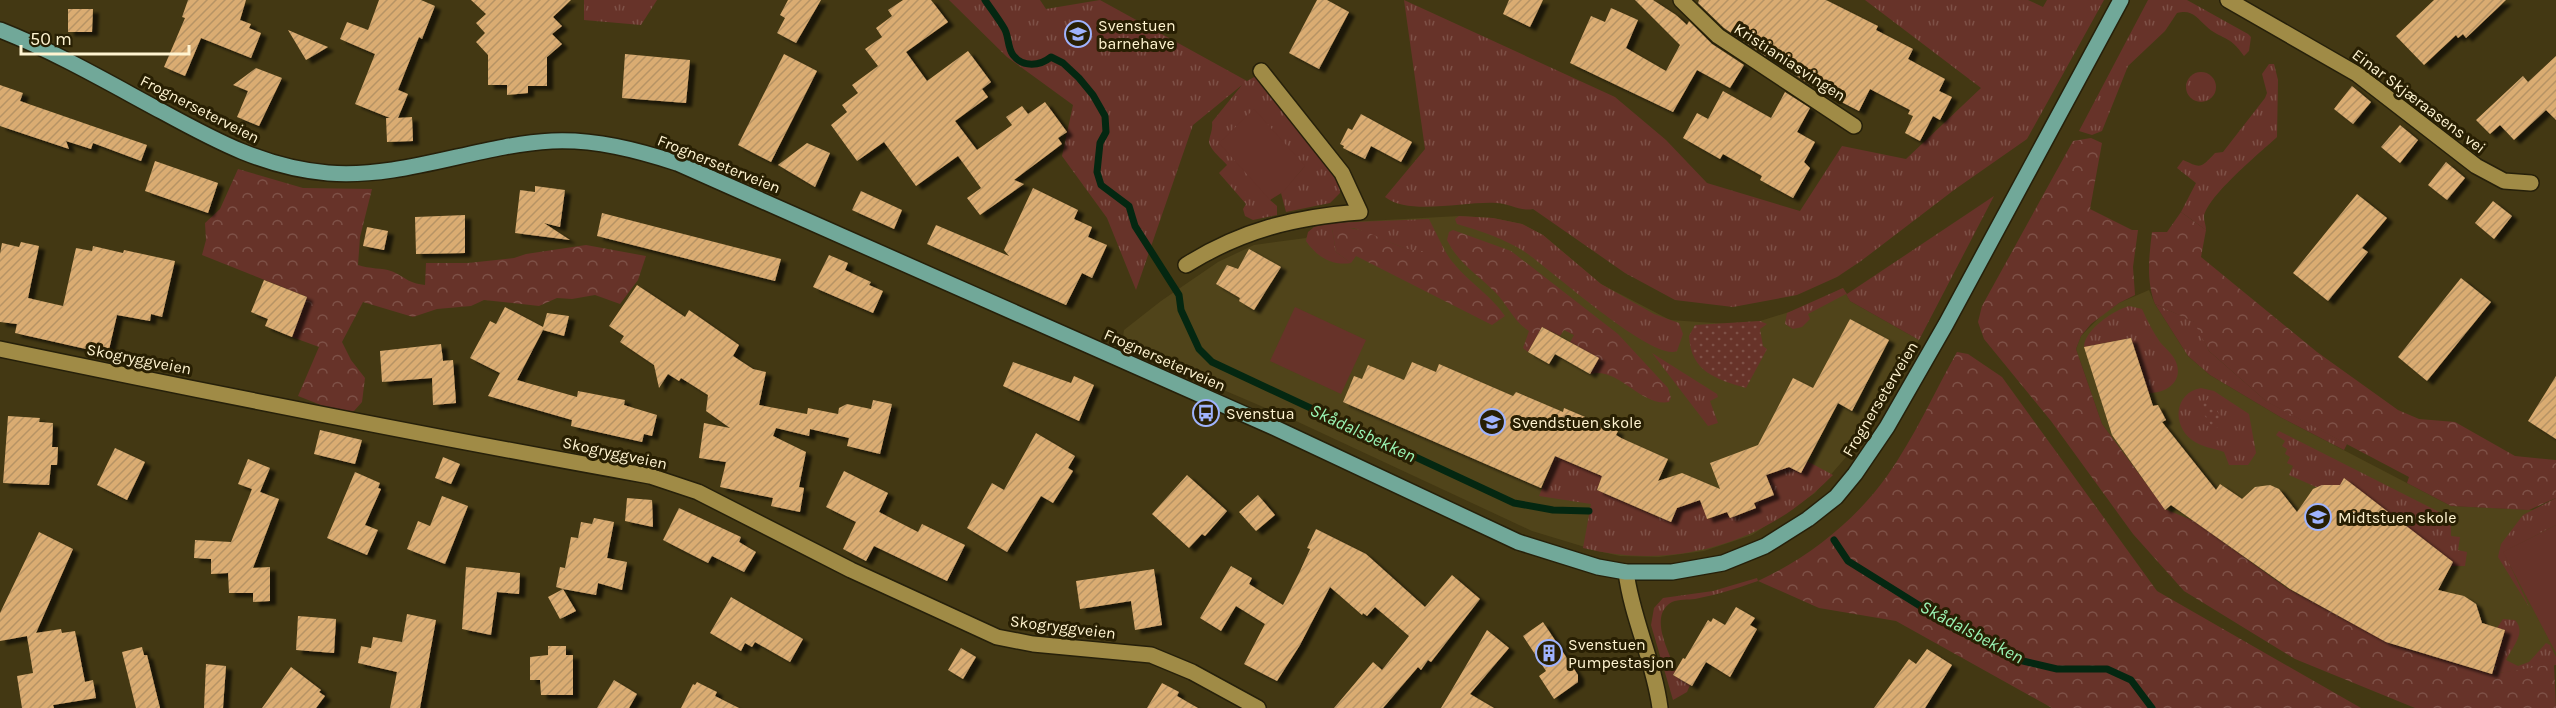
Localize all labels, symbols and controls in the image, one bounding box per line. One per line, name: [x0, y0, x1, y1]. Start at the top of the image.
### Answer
place label: Svenstuen barnehave: [1098, 16, 1176, 53]
scale bar: [21, 18, 189, 56]
school or university icon: Svenstuen barnehave: [1063, 19, 1093, 49]
street label: Kristianiasvingen: [1731, 19, 1849, 105]
text: 50 m: [30, 28, 72, 50]
street label: Einar Skjæraasens vei: [2349, 45, 2489, 157]
street label: Frognerseterveien: [137, 71, 263, 147]
street label: Frognerseterveien: [655, 131, 783, 197]
street label: Frognerseterveien: [1101, 325, 1229, 395]
street label: Frognerseterveien: [1838, 338, 1922, 460]
street label: Skogryggveien: [85, 340, 193, 378]
bus stop icon: Svenstua: [1191, 398, 1221, 428]
water label: Skådalsbekken: [1307, 399, 1419, 467]
place label: Svenstua: [1226, 404, 1295, 423]
school or university icon: Svendstuen skole: [1477, 407, 1507, 437]
place label: Svendstuen skole: [1512, 413, 1642, 432]
street label: Skogryggveien: [561, 433, 669, 473]
school or university icon: Midtstuen skole: [2303, 502, 2333, 532]
place label: Midtstuen skole: [2338, 508, 2456, 527]
water label: Skådalsbekken: [1917, 596, 2027, 668]
street label: Skogryggveien: [1009, 611, 1117, 643]
place label: Svenstuen Pumpestasjon: [1568, 635, 1674, 672]
building icon: Svenstuen Pumpestasjon: [1534, 638, 1564, 668]

